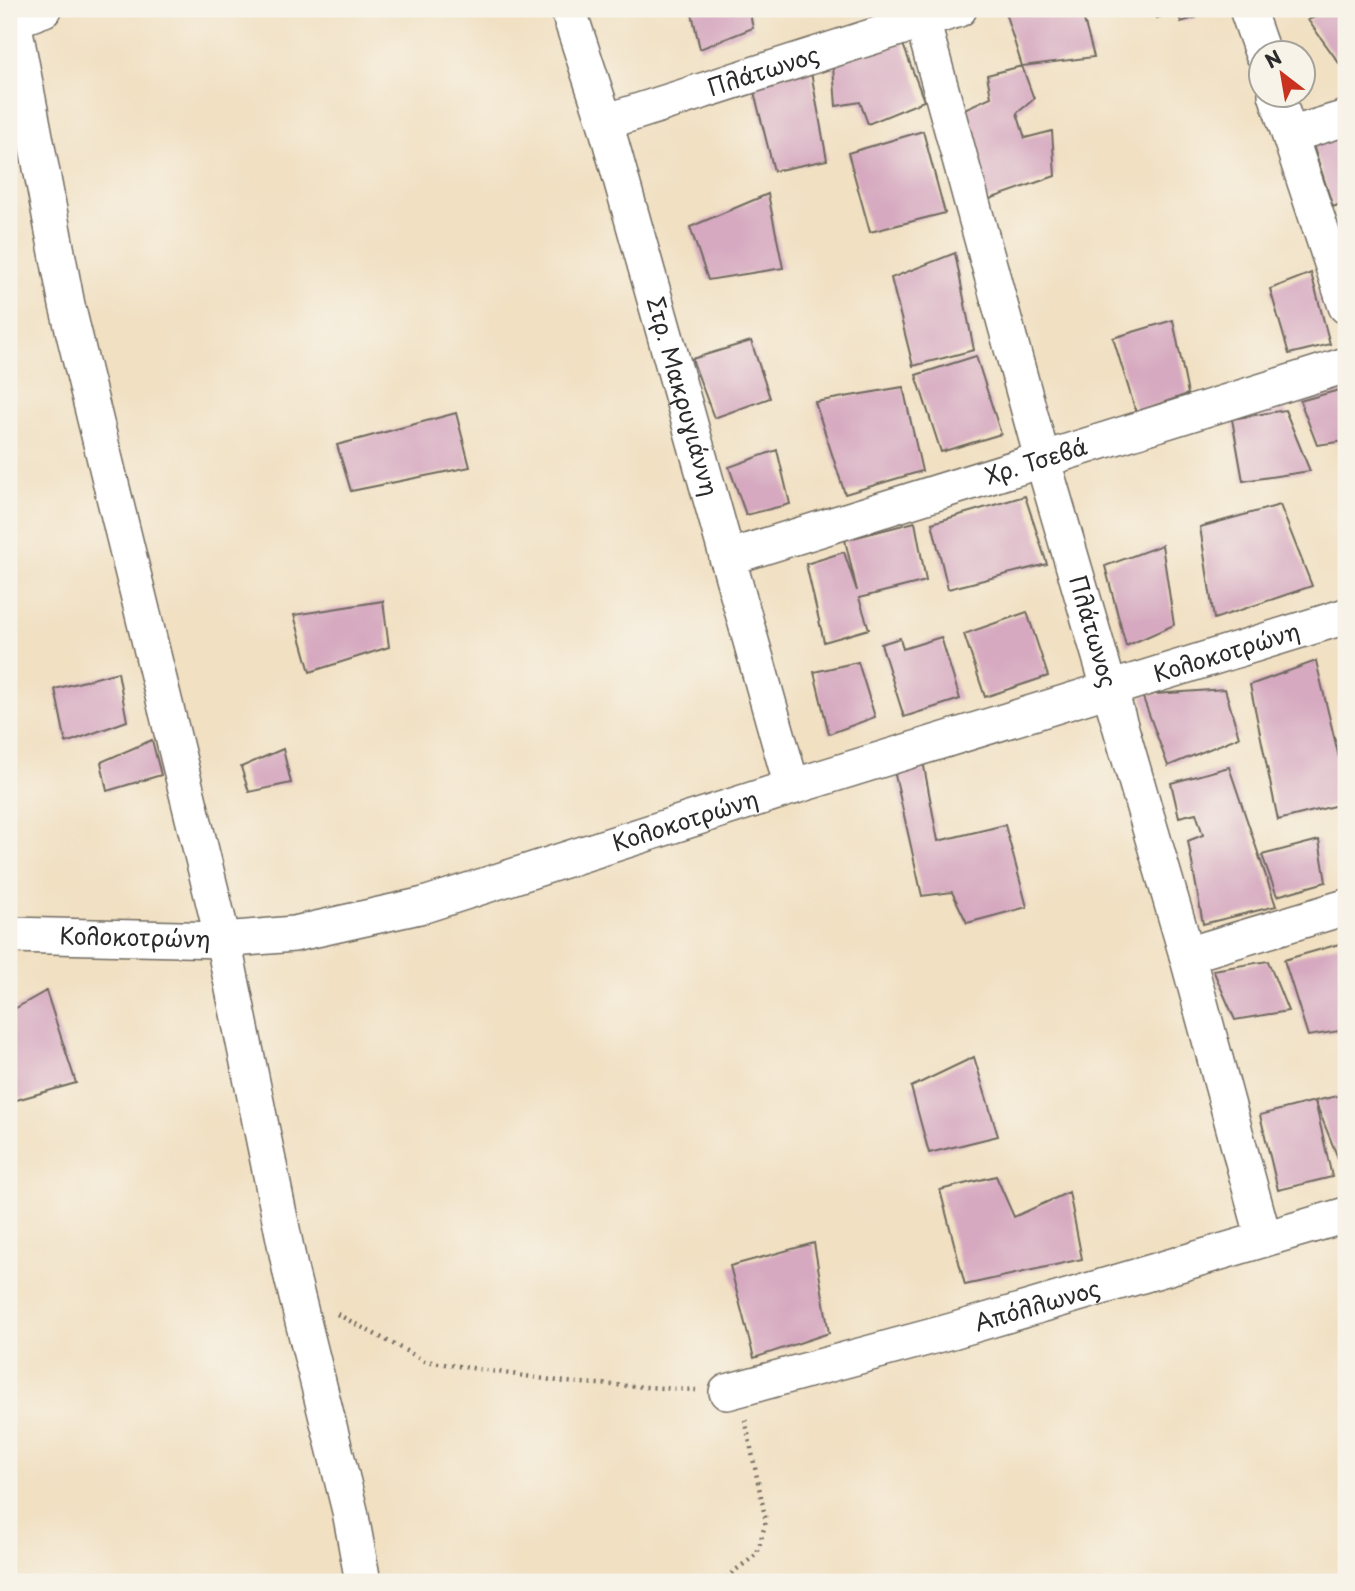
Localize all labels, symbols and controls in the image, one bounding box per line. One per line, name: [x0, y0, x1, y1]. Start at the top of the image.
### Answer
street label: Πλάτωνος: [702, 36, 823, 104]
north arrow: [1246, 38, 1316, 108]
text: N: [1259, 43, 1286, 74]
street label: Στρ. Μακρυγιάννη: [639, 292, 728, 500]
street label: Χρ. Τσεβά: [980, 428, 1091, 493]
street label: Πλάτωνος: [1061, 570, 1127, 691]
street label: Κολοκοτρώνη: [1149, 612, 1304, 690]
street label: Κολοκοτρώνη: [608, 780, 762, 860]
street label: Κολοκοτρώνη: [59, 917, 211, 956]
street label: Απόλλωνος: [970, 1269, 1104, 1340]

